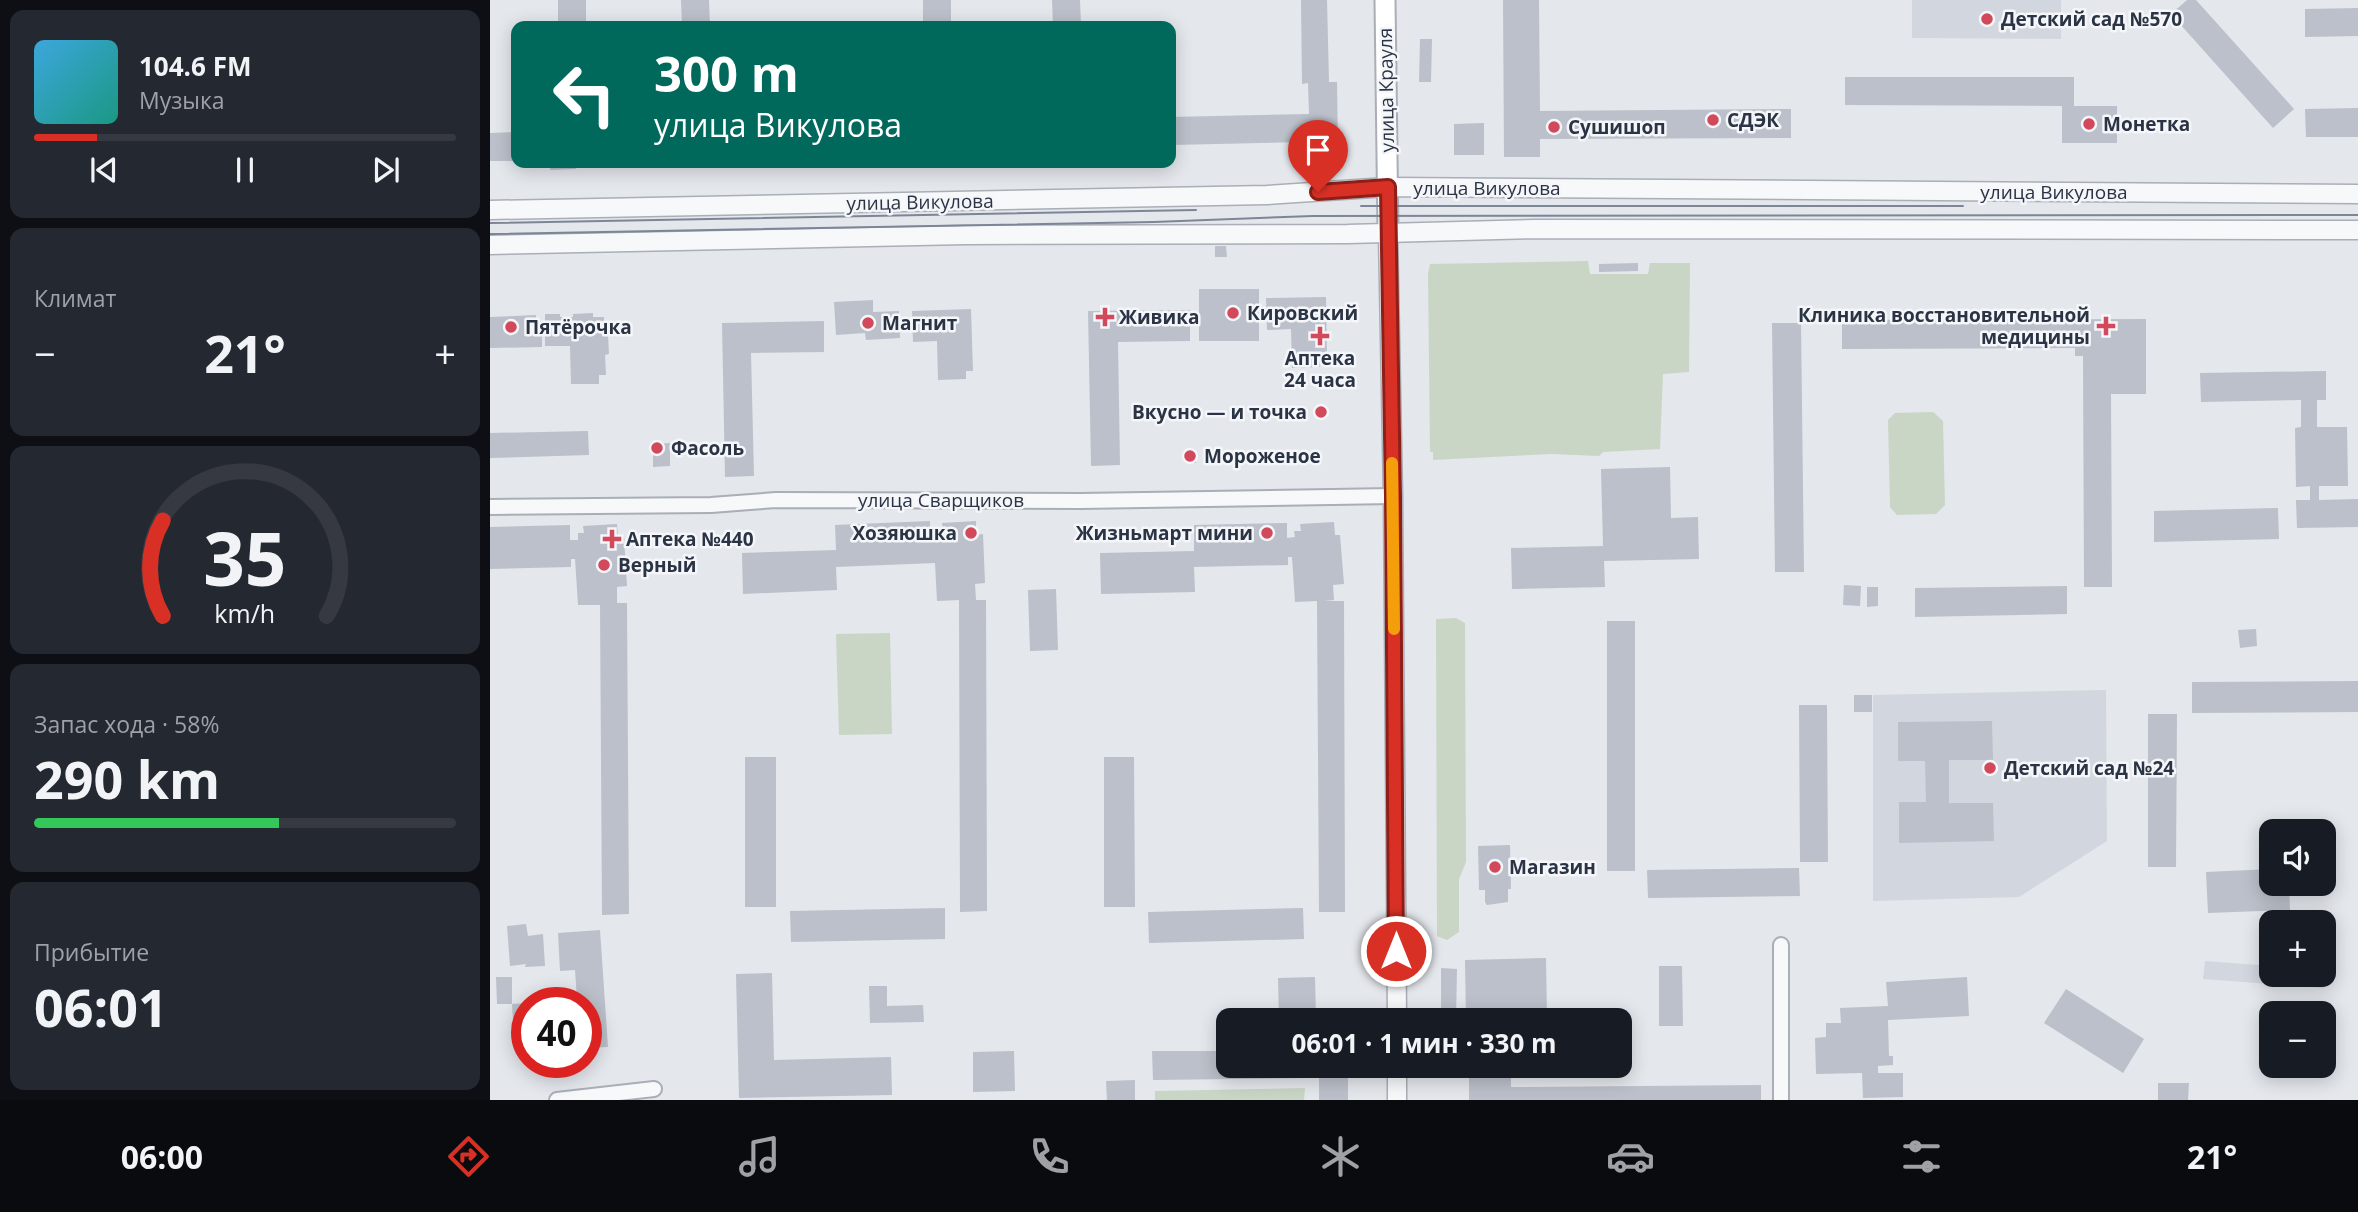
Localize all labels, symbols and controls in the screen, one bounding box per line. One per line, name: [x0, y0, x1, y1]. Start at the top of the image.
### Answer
place label: Детский сад №570: [2001, 6, 2182, 32]
marker: Детский сад №570: [1979, 11, 1995, 27]
street label: улица Крауля: [1372, 28, 1400, 152]
text: 300 m: [654, 40, 799, 106]
text: 104.6 FM: [139, 48, 251, 84]
icon: left: [539, 49, 630, 140]
text: Музыка: [139, 84, 225, 116]
text: улица Викулова: [654, 103, 902, 146]
place label: СДЭК: [1727, 107, 1779, 133]
place label: Монетка: [2103, 111, 2190, 137]
marker: СДЭК: [1705, 112, 1721, 128]
place label: Сушишоп: [1568, 114, 1666, 140]
marker: Монетка: [2081, 116, 2097, 132]
marker: Сушишоп: [1546, 119, 1562, 135]
pin: [1288, 120, 1348, 192]
icon: arrive: [1299, 131, 1337, 169]
icon: previous: [85, 151, 123, 189]
icon: pause: [226, 151, 264, 189]
icon: next: [367, 151, 405, 189]
street label: улица Викулова: [1413, 175, 1561, 201]
street label: улица Викулова: [1980, 179, 2128, 205]
street label: улица Викулова: [846, 188, 994, 216]
text: Климат: [34, 282, 116, 314]
place label: Кировский: [1247, 300, 1358, 326]
place label: Клиника восстановительной медицины: [1798, 302, 2090, 350]
place label: Живика: [1119, 304, 1199, 330]
marker: Кировский: [1225, 305, 1241, 321]
marker: Живика: [1097, 309, 1113, 325]
place label: Магнит: [882, 310, 958, 336]
place label: Пятёрочка: [525, 314, 632, 340]
marker: Магнит: [860, 315, 876, 331]
marker: Клиника восстановительной медицины: [2096, 316, 2116, 336]
text: 21°: [204, 317, 286, 388]
marker: Пятёрочка: [503, 319, 519, 335]
text: −: [34, 327, 56, 379]
text: +: [434, 327, 456, 379]
marker: Аптека 24 часа: [1312, 328, 1328, 344]
place label: Аптека 24 часа: [1284, 345, 1356, 393]
place label: Вкусно — и точка: [1132, 399, 1307, 425]
marker: Вкусно — и точка: [1313, 404, 1329, 420]
place label: Фасоль: [671, 435, 744, 461]
marker: Фасоль: [649, 440, 665, 456]
place label: Мороженое: [1204, 443, 1321, 469]
marker: Мороженое: [1182, 448, 1198, 464]
street label: улица Сварщиков: [858, 487, 1024, 513]
text: 35: [203, 508, 287, 607]
place label: Хозяюшка: [852, 520, 957, 546]
place label: Жизньмарт мини: [1076, 520, 1253, 546]
marker: Хозяюшка: [963, 525, 979, 541]
marker: Жизньмарт мини: [1259, 525, 1275, 541]
place label: Аптека №440: [626, 526, 754, 552]
marker: Аптека №440: [604, 531, 620, 547]
place label: Верный: [618, 552, 696, 578]
marker: Верный: [596, 557, 612, 573]
text: km/h: [215, 596, 275, 630]
text: Запас хода · 58%: [34, 708, 219, 740]
text: 290 km: [34, 743, 220, 814]
place label: Детский сад №24: [2004, 755, 2174, 781]
marker: Детский сад №24: [1982, 760, 1998, 776]
map controls: [2259, 819, 2336, 1078]
button: sound: [2259, 819, 2336, 896]
place label: Магазин: [1509, 854, 1596, 880]
marker: Магазин: [1487, 859, 1503, 875]
button: +: [2259, 910, 2336, 987]
position arrow: [1359, 914, 1433, 988]
text: Прибытие: [34, 936, 149, 968]
text: 06:01: [34, 971, 168, 1042]
speed limit sign: 40: [511, 987, 602, 1078]
button: −: [2259, 1001, 2336, 1078]
text: 06:01 · 1 мин · 330 m: [1291, 1025, 1557, 1061]
icon: directions: [444, 1132, 493, 1181]
icon: music: [735, 1132, 784, 1181]
icon: phone: [1025, 1132, 1074, 1181]
icon: climate: [1316, 1132, 1365, 1181]
icon: car: [1606, 1132, 1655, 1181]
icon: filters: [1897, 1132, 1946, 1181]
text: 06:00: [121, 1135, 203, 1178]
text: 21°: [2187, 1135, 2237, 1178]

